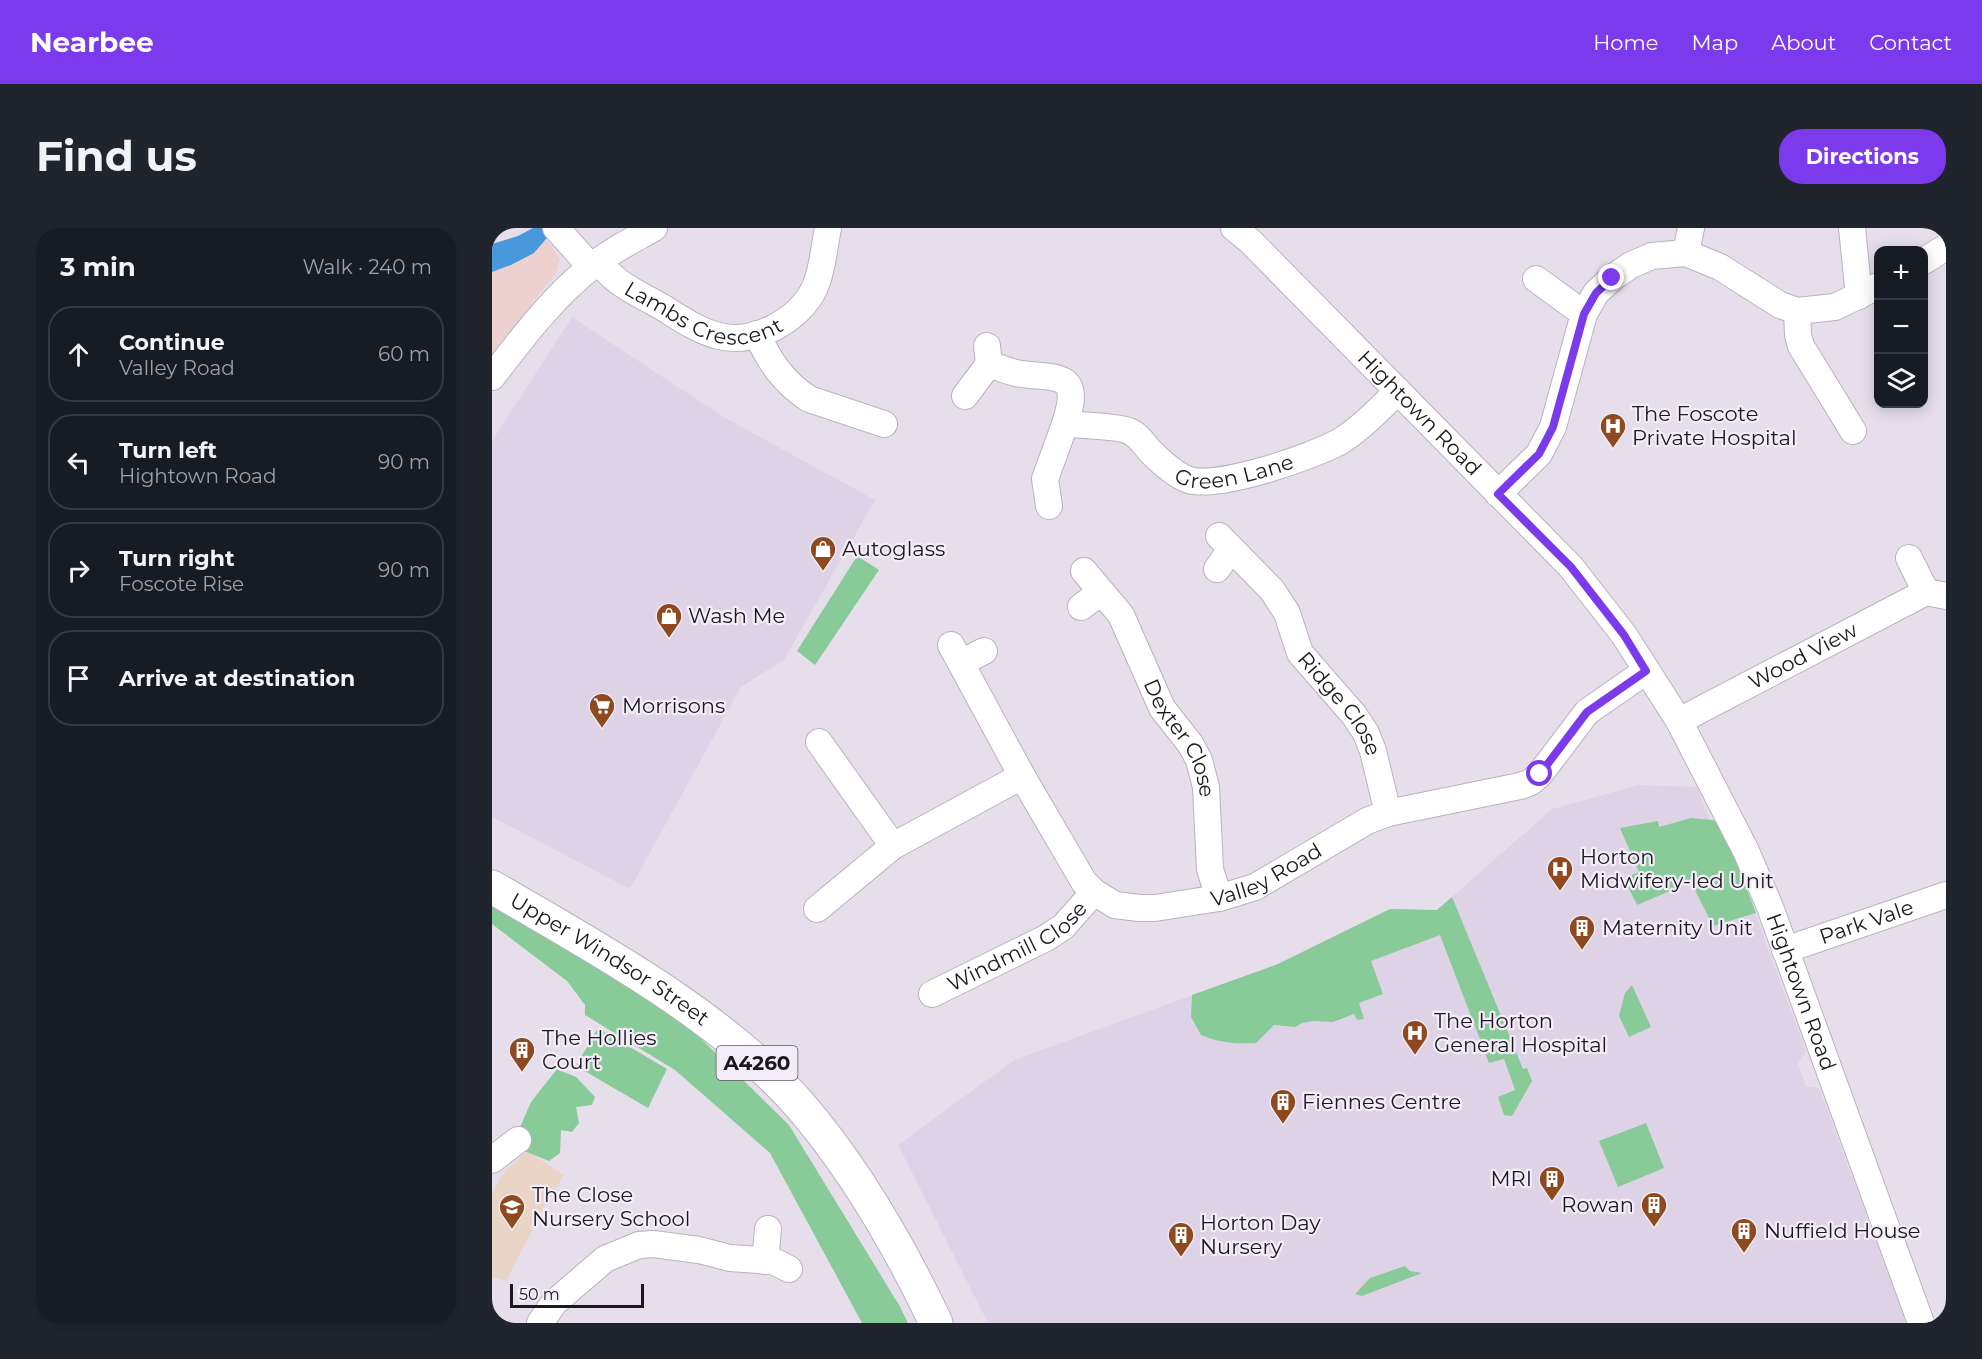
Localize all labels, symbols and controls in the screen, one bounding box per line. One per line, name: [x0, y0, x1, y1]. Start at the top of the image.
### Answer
text: Nearbee: [30, 25, 154, 59]
text: Home: [1593, 30, 1658, 55]
text: Map: [1691, 30, 1738, 55]
text: About: [1771, 30, 1836, 55]
text: Contact: [1869, 30, 1952, 55]
button: Directions: [1779, 129, 1946, 184]
text: Find us: [36, 130, 197, 182]
map controls: [1874, 246, 1928, 408]
button: +: [1874, 246, 1928, 300]
text: 3 min: [60, 251, 136, 283]
text: Walk · 240 m: [302, 255, 432, 279]
route end: [1598, 264, 1624, 290]
street label: Lambs Crescent: [620, 276, 787, 350]
button: −: [1874, 300, 1928, 354]
text: Continue: [119, 329, 225, 356]
icon: ahead: [62, 338, 95, 371]
text: 60 m: [378, 342, 430, 366]
street label: Hightown Road: [1353, 345, 1487, 480]
button: layers: [1874, 354, 1928, 408]
text: Valley Road: [119, 356, 235, 380]
place label: The Foscote Private Hospital: [1632, 401, 1797, 450]
hospital icon: The Foscote Private Hospital: [1598, 411, 1628, 449]
text: Turn left: [119, 437, 217, 464]
icon: left: [62, 446, 95, 479]
street label: Green Lane: [1171, 449, 1297, 494]
text: 90 m: [378, 450, 430, 474]
text: Hightown Road: [119, 464, 276, 488]
shop icon: Autoglass: [808, 534, 838, 572]
place label: Autoglass: [842, 536, 945, 561]
text: Turn right: [119, 545, 234, 572]
icon: right: [62, 554, 95, 587]
text: 90 m: [378, 558, 430, 582]
text: Foscote Rise: [119, 572, 244, 596]
shop icon: Wash Me: [654, 601, 684, 639]
place label: Wash Me: [688, 603, 785, 628]
street label: Wood View: [1744, 617, 1862, 694]
street label: Ridge Close: [1293, 646, 1387, 759]
icon: arrive: [62, 662, 95, 695]
text: Arrive at destination: [119, 665, 355, 692]
street label: Dexter Close: [1139, 675, 1219, 798]
supermarket icon: Morrisons: [587, 691, 617, 729]
place label: Morrisons: [622, 693, 725, 718]
route start: [1526, 760, 1552, 786]
street label: Valley Road: [1209, 837, 1326, 911]
place label: Horton Midwifery-led Unit: [1580, 844, 1774, 893]
hospital icon: Horton Midwifery-led Unit: [1545, 854, 1575, 892]
street label: Upper Windsor Street: [506, 887, 714, 1030]
street label: Park Vale: [1816, 894, 1917, 949]
street label: Windmill Close: [943, 896, 1092, 997]
street label: Hightown Road: [1761, 910, 1841, 1074]
building icon: Maternity Unit: [1567, 913, 1597, 951]
place label: Maternity Unit: [1602, 915, 1753, 940]
place label: The Horton General Hospital: [1434, 1008, 1607, 1057]
hospital icon: The Horton General Hospital: [1400, 1018, 1430, 1056]
place label: The Hollies Court: [542, 1025, 657, 1074]
building icon: The Hollies Court: [507, 1035, 537, 1073]
road number: A4260: [716, 1046, 798, 1080]
building icon: Fiennes Centre: [1268, 1087, 1298, 1125]
place label: Fiennes Centre: [1302, 1089, 1461, 1114]
building icon: MRI: [1537, 1164, 1567, 1202]
place label: MRI: [1490, 1166, 1532, 1191]
place label: The Close Nursery School: [532, 1182, 690, 1231]
building icon: Rowan: [1639, 1190, 1669, 1228]
school or university icon: The Close Nursery School: [497, 1192, 527, 1230]
place label: Rowan: [1561, 1192, 1634, 1217]
place label: Horton Day Nursery: [1200, 1210, 1321, 1259]
building icon: Nuffield House: [1729, 1216, 1759, 1254]
place label: Nuffield House: [1764, 1218, 1920, 1243]
building icon: Horton Day Nursery: [1166, 1220, 1196, 1258]
scale bar: [510, 1281, 644, 1308]
text: 50 m: [519, 1285, 560, 1304]

